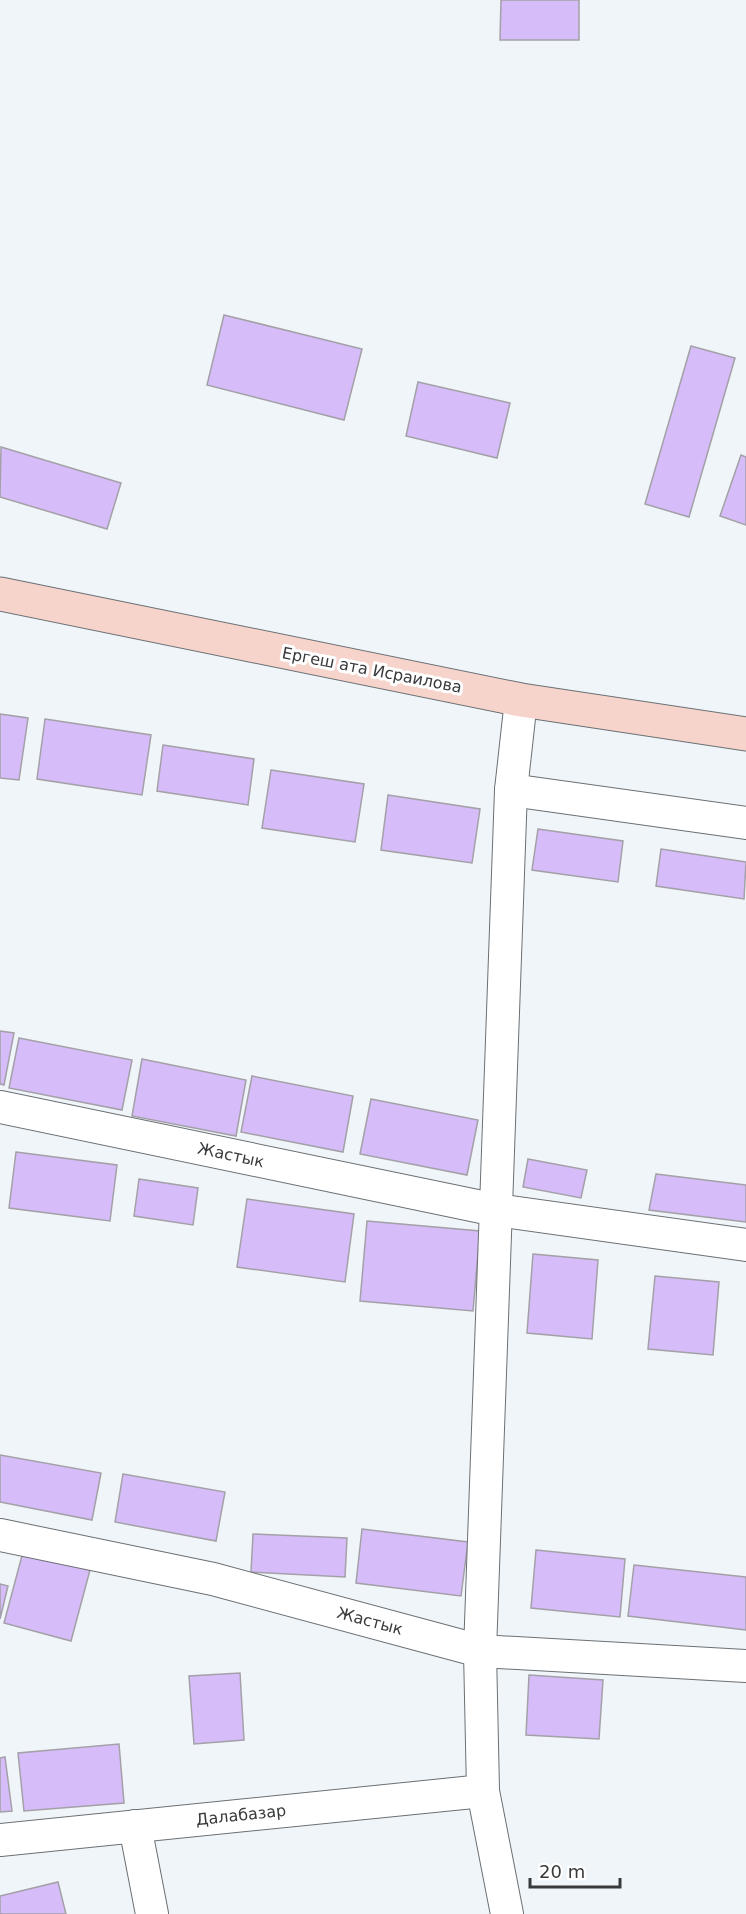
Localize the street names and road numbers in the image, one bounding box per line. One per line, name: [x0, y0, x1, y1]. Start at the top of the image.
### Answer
street label: Ергеш ата Исраилова: [281, 643, 463, 697]
street label: Жастык: [196, 1139, 266, 1171]
street label: Жастык: [335, 1603, 405, 1639]
street label: Далабазар: [195, 1801, 287, 1829]

